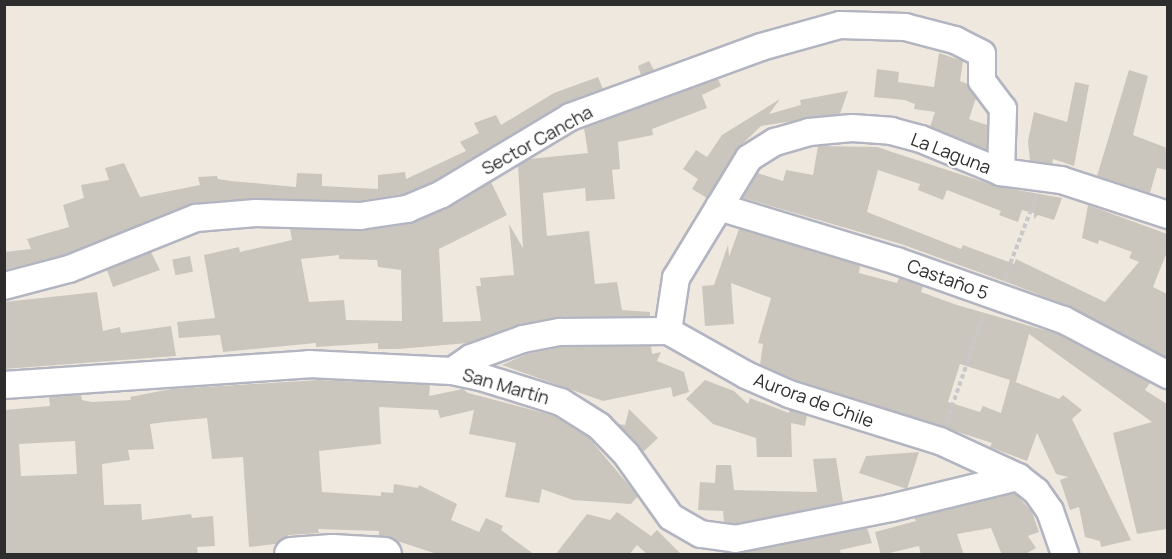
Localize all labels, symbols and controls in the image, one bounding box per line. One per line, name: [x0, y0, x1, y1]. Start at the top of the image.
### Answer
street label: Sector Cancha: [478, 101, 596, 179]
street label: La Laguna: [908, 128, 994, 178]
street label: Castaño 5: [904, 254, 992, 304]
street label: San Martín: [460, 363, 552, 409]
street label: Aurora de Chile: [751, 368, 877, 432]

